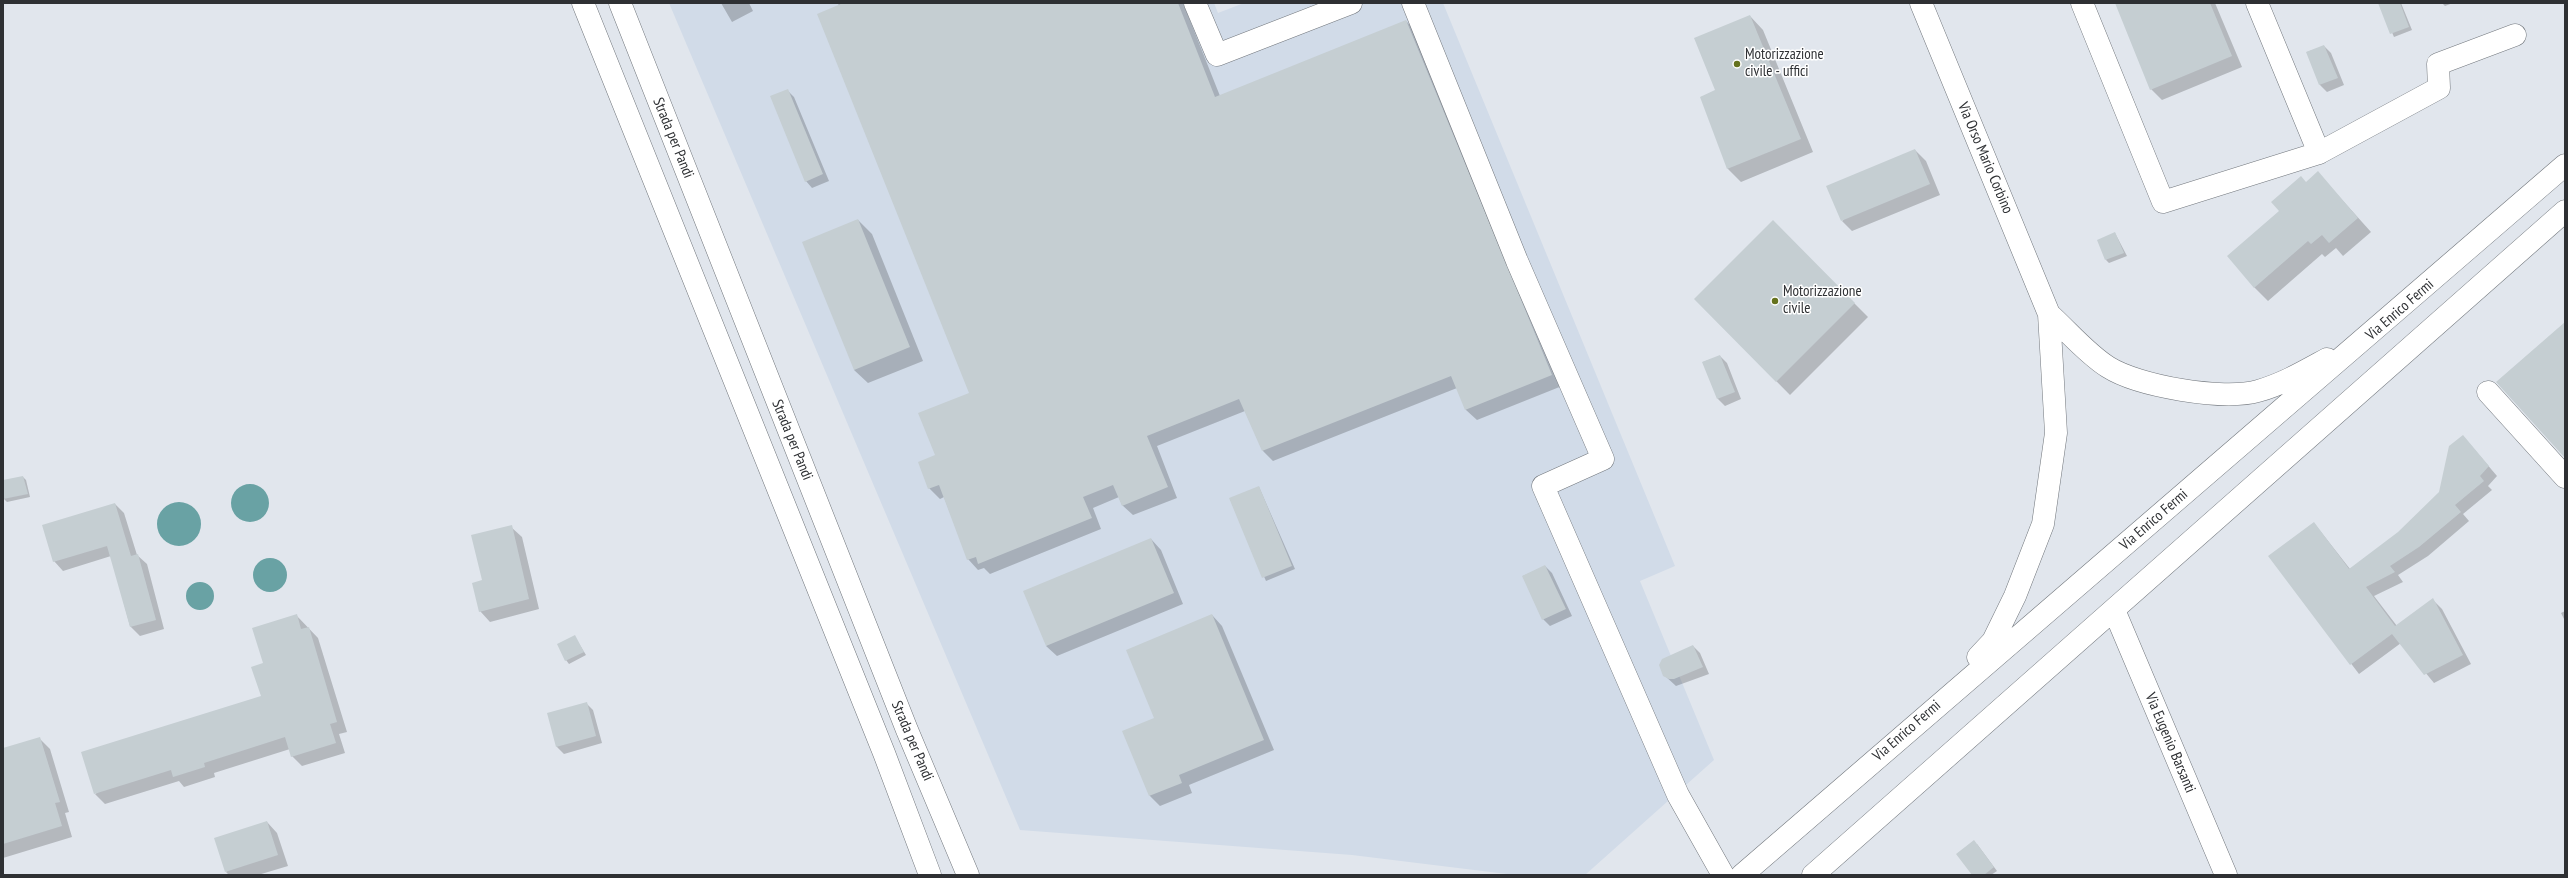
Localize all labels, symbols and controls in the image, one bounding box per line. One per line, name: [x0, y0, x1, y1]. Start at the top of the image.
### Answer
place label: Motorizzazione civile - uffici: [1745, 46, 1824, 81]
marker: Motorizzazione civile - uffici: [1732, 59, 1742, 69]
street label: Strada per Pandi: [649, 95, 697, 181]
street label: Via Orso Mario Corbino: [1953, 100, 2017, 216]
street label: Via Enrico Fermi: [2362, 276, 2438, 344]
place label: Motorizzazione civile: [1783, 283, 1862, 318]
marker: Motorizzazione civile: [1770, 296, 1780, 306]
street label: Strada per Pandi: [768, 397, 816, 483]
street label: Via Enrico Fermi: [2116, 486, 2192, 554]
street label: Via Eugenio Barsanti: [2141, 690, 2199, 796]
street label: Via Enrico Fermi: [1869, 697, 1945, 765]
street label: Strada per Pandi: [887, 698, 937, 784]

